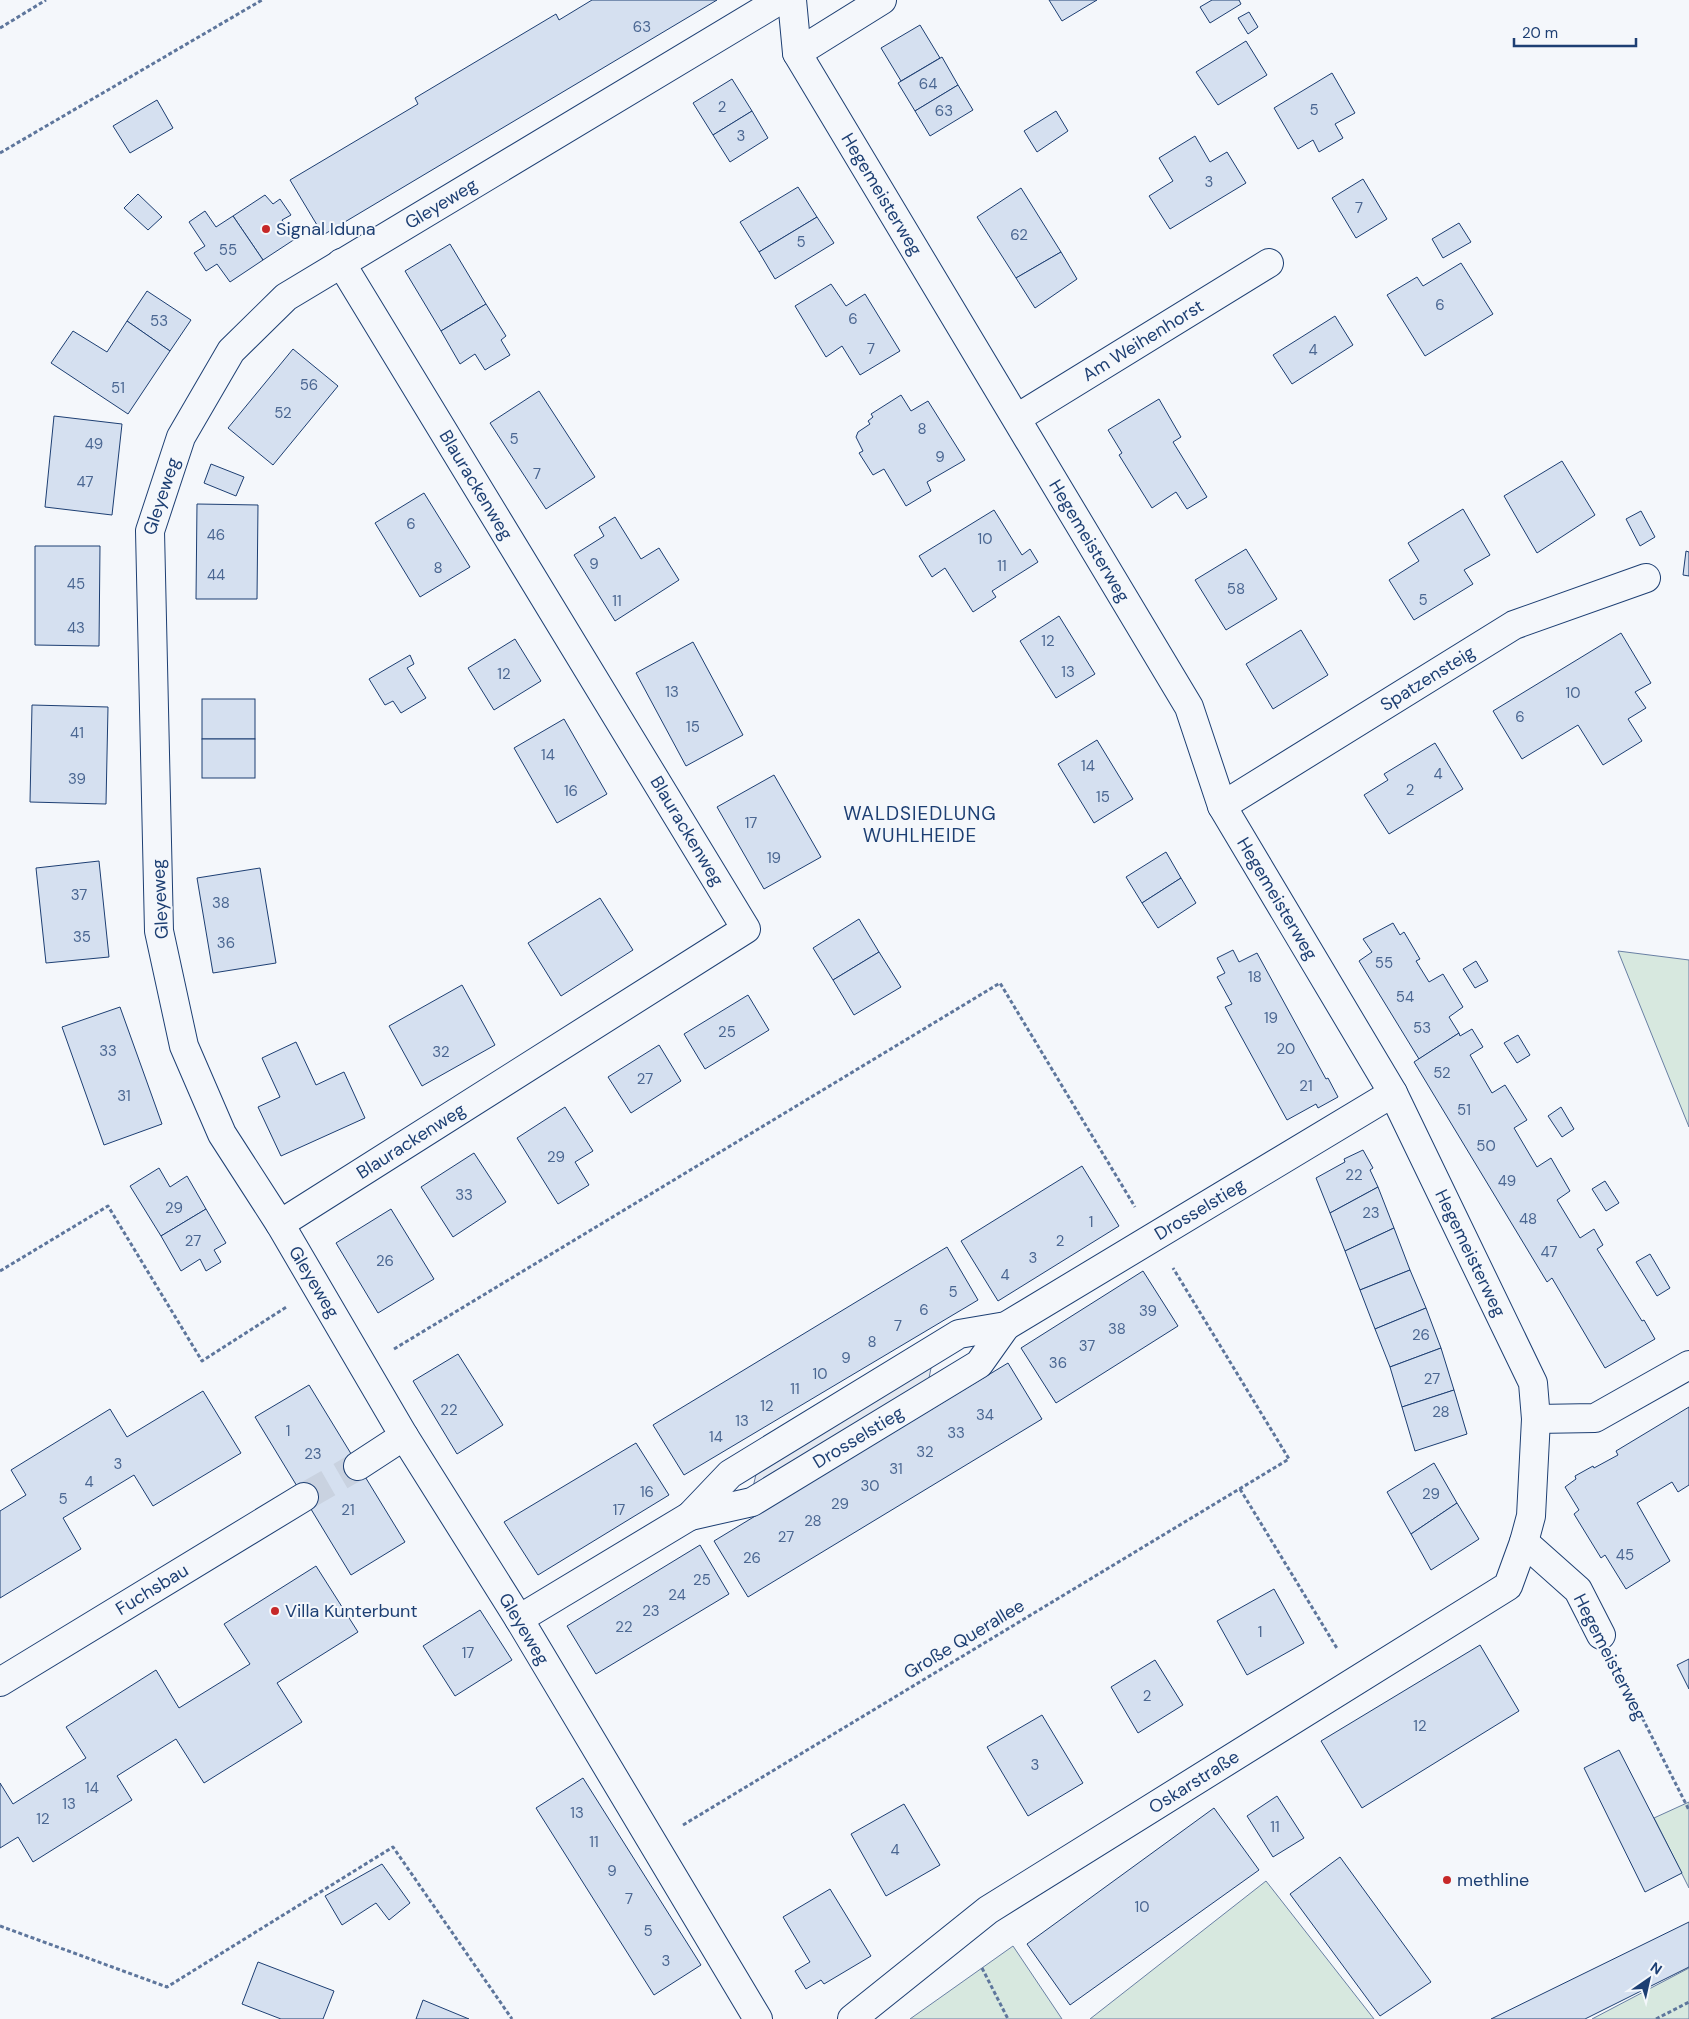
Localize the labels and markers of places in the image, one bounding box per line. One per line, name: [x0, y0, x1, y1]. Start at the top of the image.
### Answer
place label: Signal Iduna: [276, 217, 376, 241]
marker: Signal Iduna: [260, 223, 272, 235]
place label: Villa Kunterbunt: [285, 1599, 417, 1623]
marker: Villa Kunterbunt: [269, 1605, 281, 1617]
place label: methline: [1457, 1868, 1529, 1892]
marker: methline: [1441, 1874, 1453, 1886]

